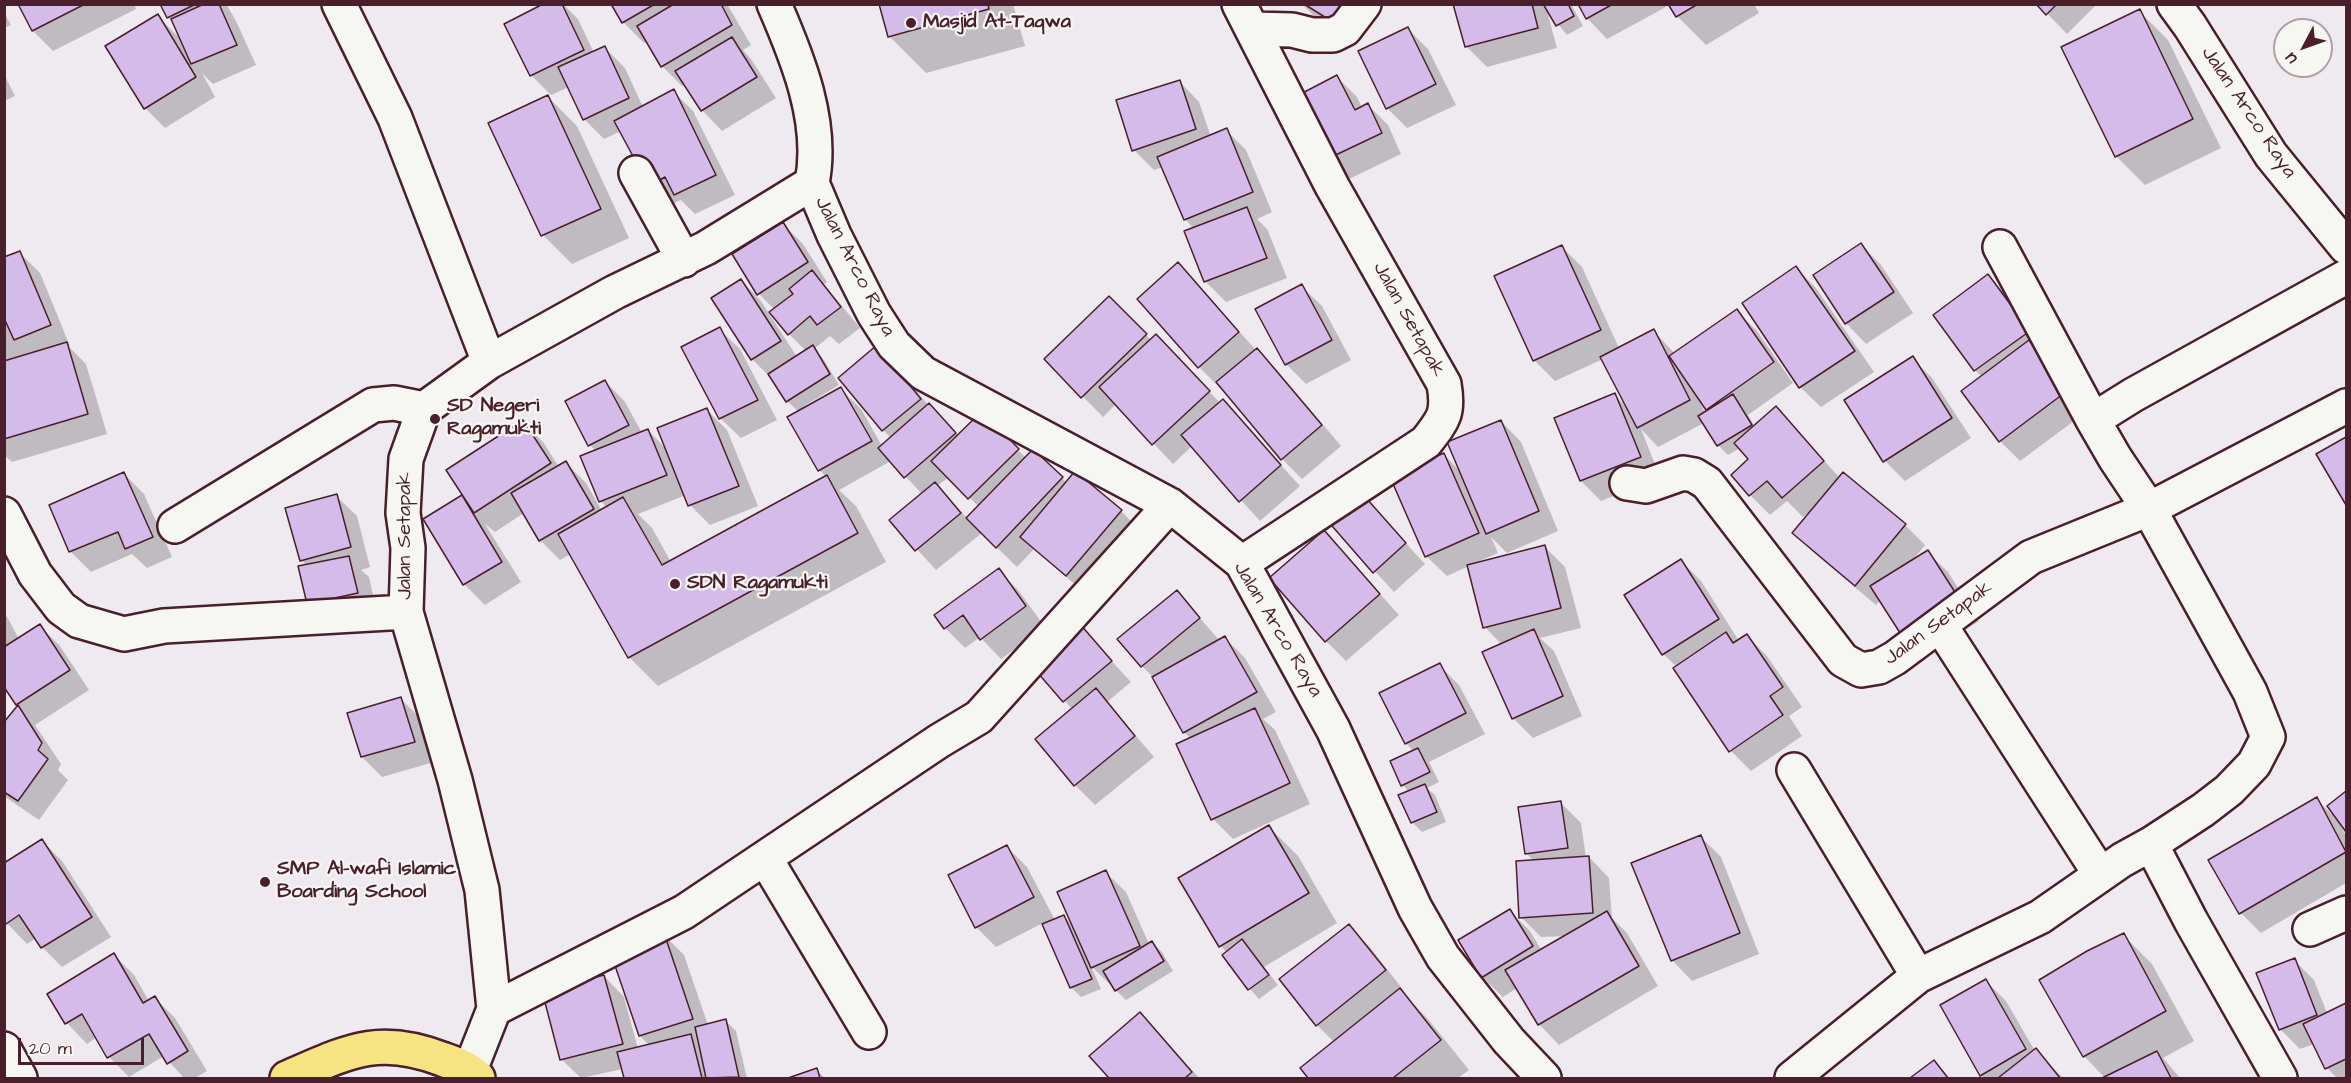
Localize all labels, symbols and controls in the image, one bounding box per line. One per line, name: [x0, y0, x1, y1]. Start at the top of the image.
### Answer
place label: Masjid At-Taqwa: [923, 11, 1071, 35]
marker: Masjid At-Taqwa: [904, 16, 918, 30]
north arrow: [2273, 18, 2333, 78]
street label: Jalan Arco Raya: [2195, 43, 2301, 183]
text: U: [2280, 48, 2302, 69]
street label: Jalan Arco Raya: [808, 193, 900, 341]
street label: Jalan Setapak: [1367, 258, 1449, 382]
place label: SD Negeri Ragamukti: [447, 395, 541, 442]
marker: SD Negeri Ragamukti: [428, 412, 442, 426]
street label: Jalan Setapak: [394, 472, 418, 600]
street label: Jalan Arco Raya: [1227, 558, 1327, 702]
place label: SDN Ragamukti: [687, 572, 827, 596]
marker: SDN Ragamukti: [668, 577, 682, 591]
street label: Jalan Setapak: [1880, 577, 1998, 671]
place label: SMP Al-wafi Islamic Boarding School: [277, 858, 456, 905]
marker: SMP Al-wafi Islamic Boarding School: [258, 875, 272, 889]
scale bar: [21, 1026, 147, 1064]
text: 20 m: [29, 1036, 72, 1061]

